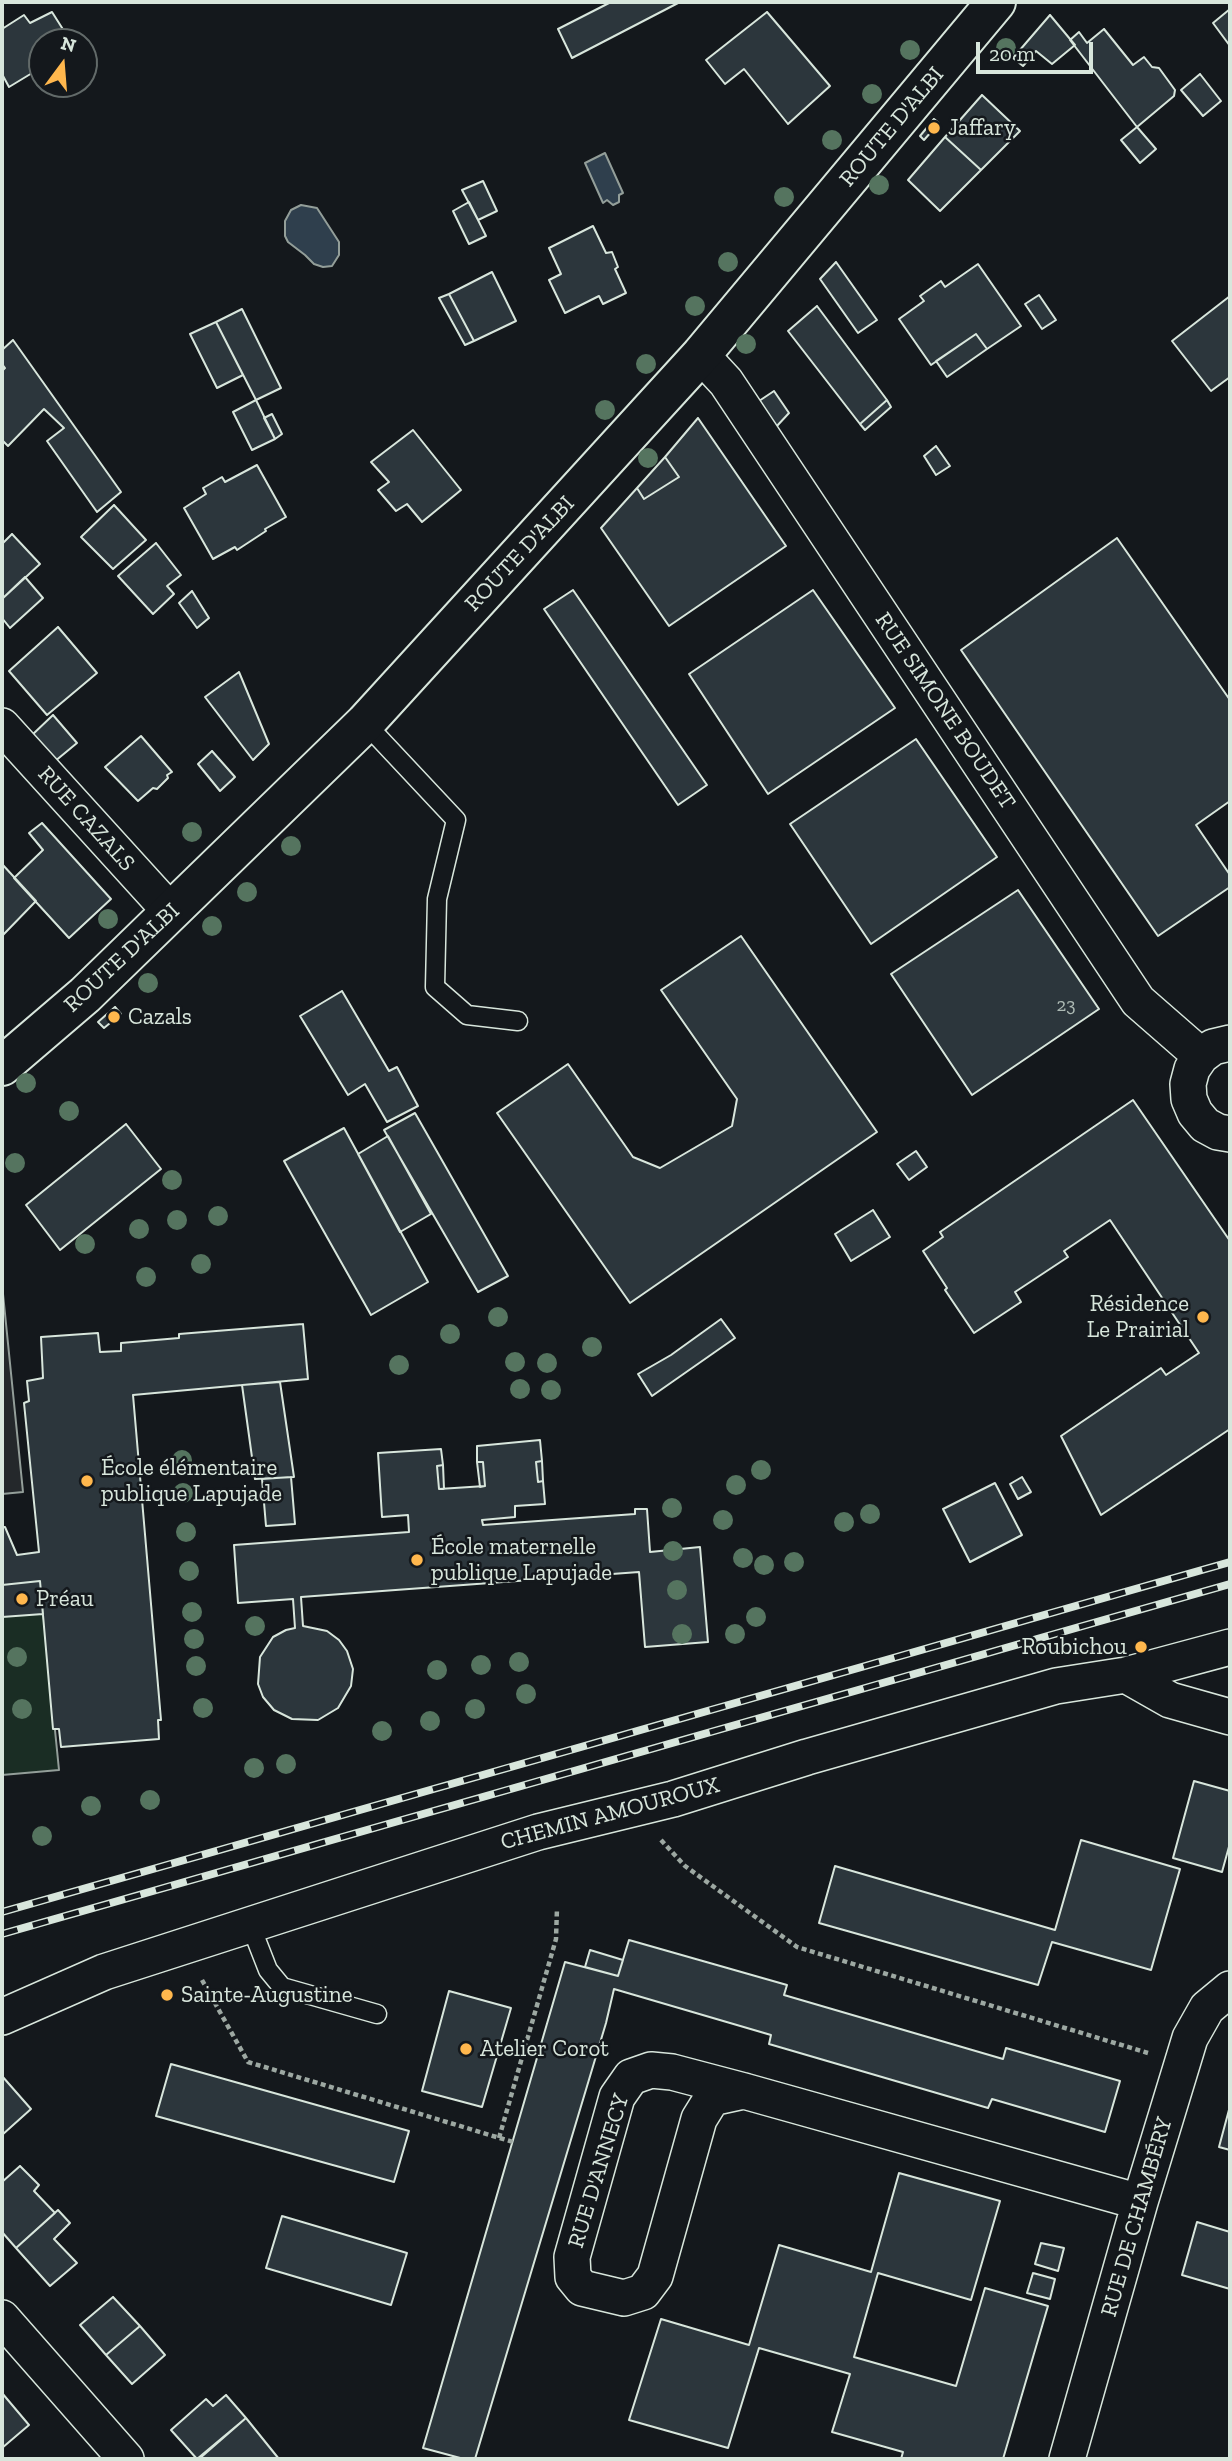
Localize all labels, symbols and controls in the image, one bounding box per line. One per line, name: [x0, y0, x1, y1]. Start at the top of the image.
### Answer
north arrow: [28, 28, 98, 98]
scale bar: [980, 28, 1097, 72]
text: N: [58, 31, 78, 57]
text: 20 m: [989, 41, 1035, 66]
street label: ROUTE D'ALBI: [834, 61, 950, 193]
place label: Jaffary: [948, 114, 1016, 142]
marker: Jaffary: [926, 120, 942, 136]
street label: ROUTE D'ALBI: [459, 490, 581, 618]
street label: RUE SIMONE BOUDET: [869, 607, 1021, 815]
street label: RUE CAZALS: [32, 761, 140, 877]
street label: ROUTE D'ALBI: [58, 897, 186, 1019]
house number: 23: [1056, 995, 1076, 1017]
place label: Cazals: [128, 1003, 192, 1031]
marker: Cazals: [106, 1009, 122, 1025]
place label: Résidence Le Prairial: [1087, 1290, 1189, 1344]
marker: Résidence Le Prairial: [1195, 1309, 1211, 1325]
place label: École élémentaire publique Lapujade: [101, 1454, 282, 1508]
marker: École élémentaire publique Lapujade: [79, 1473, 95, 1489]
place label: École maternelle publique Lapujade: [431, 1533, 612, 1587]
marker: École maternelle publique Lapujade: [409, 1552, 425, 1568]
place label: Préau: [36, 1585, 94, 1613]
marker: Préau: [14, 1591, 30, 1607]
place label: Roubichou: [1021, 1633, 1127, 1661]
marker: Roubichou: [1133, 1639, 1149, 1655]
street label: CHEMIN AMOUROUX: [498, 1772, 722, 1856]
place label: Sainte-Augustine: [181, 1981, 353, 2009]
marker: Sainte-Augustine: [159, 1987, 175, 2003]
place label: Atelier Corot: [480, 2035, 609, 2063]
marker: Atelier Corot: [458, 2041, 474, 2057]
street label: RUE D'ANNECY: [562, 2091, 636, 2251]
street label: RUE DE CHAMBÉRY: [1095, 2114, 1179, 2320]

